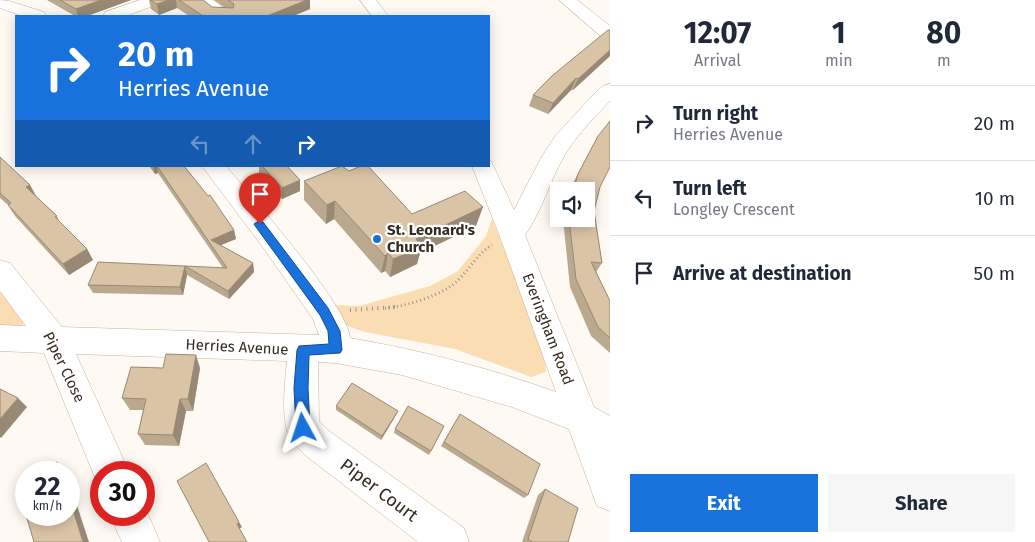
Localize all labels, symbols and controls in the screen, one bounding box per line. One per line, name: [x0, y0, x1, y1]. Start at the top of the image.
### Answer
text: 12:07: [684, 15, 751, 51]
text: 1: [832, 15, 846, 51]
text: 80: [926, 15, 961, 51]
text: 20 m: [118, 33, 194, 75]
icon: right: [35, 35, 100, 100]
text: Arrival: [694, 51, 741, 70]
text: min: [825, 51, 853, 70]
text: m: [937, 51, 951, 70]
text: Herries Avenue: [118, 75, 269, 102]
text: Turn right: [673, 102, 758, 125]
icon: right: [630, 109, 658, 137]
text: 20 m: [974, 112, 1015, 135]
text: Herries Avenue: [673, 125, 783, 144]
icon: left: [186, 130, 214, 158]
icon: ahead: [239, 130, 267, 158]
icon: right: [292, 130, 320, 158]
pin: [239, 173, 281, 224]
text: Turn left: [673, 177, 747, 200]
icon: arrive: [246, 180, 274, 208]
map controls: [550, 182, 595, 227]
button: sound: [550, 182, 595, 227]
icon: left: [630, 184, 658, 212]
text: 10 m: [975, 187, 1015, 210]
text: Longley Crescent: [673, 200, 795, 219]
place label: St. Leonard's Church: [387, 221, 475, 256]
marker: St. Leonard's Church: [371, 233, 383, 245]
icon: arrive: [630, 259, 658, 287]
text: Arrive at destination: [673, 262, 852, 285]
text: 50 m: [974, 262, 1015, 285]
street label: Everingham Road: [518, 271, 578, 387]
street label: Piper Close: [39, 329, 89, 405]
street label: Herries Avenue: [185, 335, 289, 359]
position arrow: [276, 401, 328, 453]
street label: Piper Court: [336, 454, 423, 527]
speed limit sign: 30: [90, 461, 155, 526]
text: 22: [35, 472, 60, 502]
button: Exit: [630, 474, 818, 532]
button: Share: [828, 474, 1015, 532]
text: km/h: [33, 499, 62, 513]

